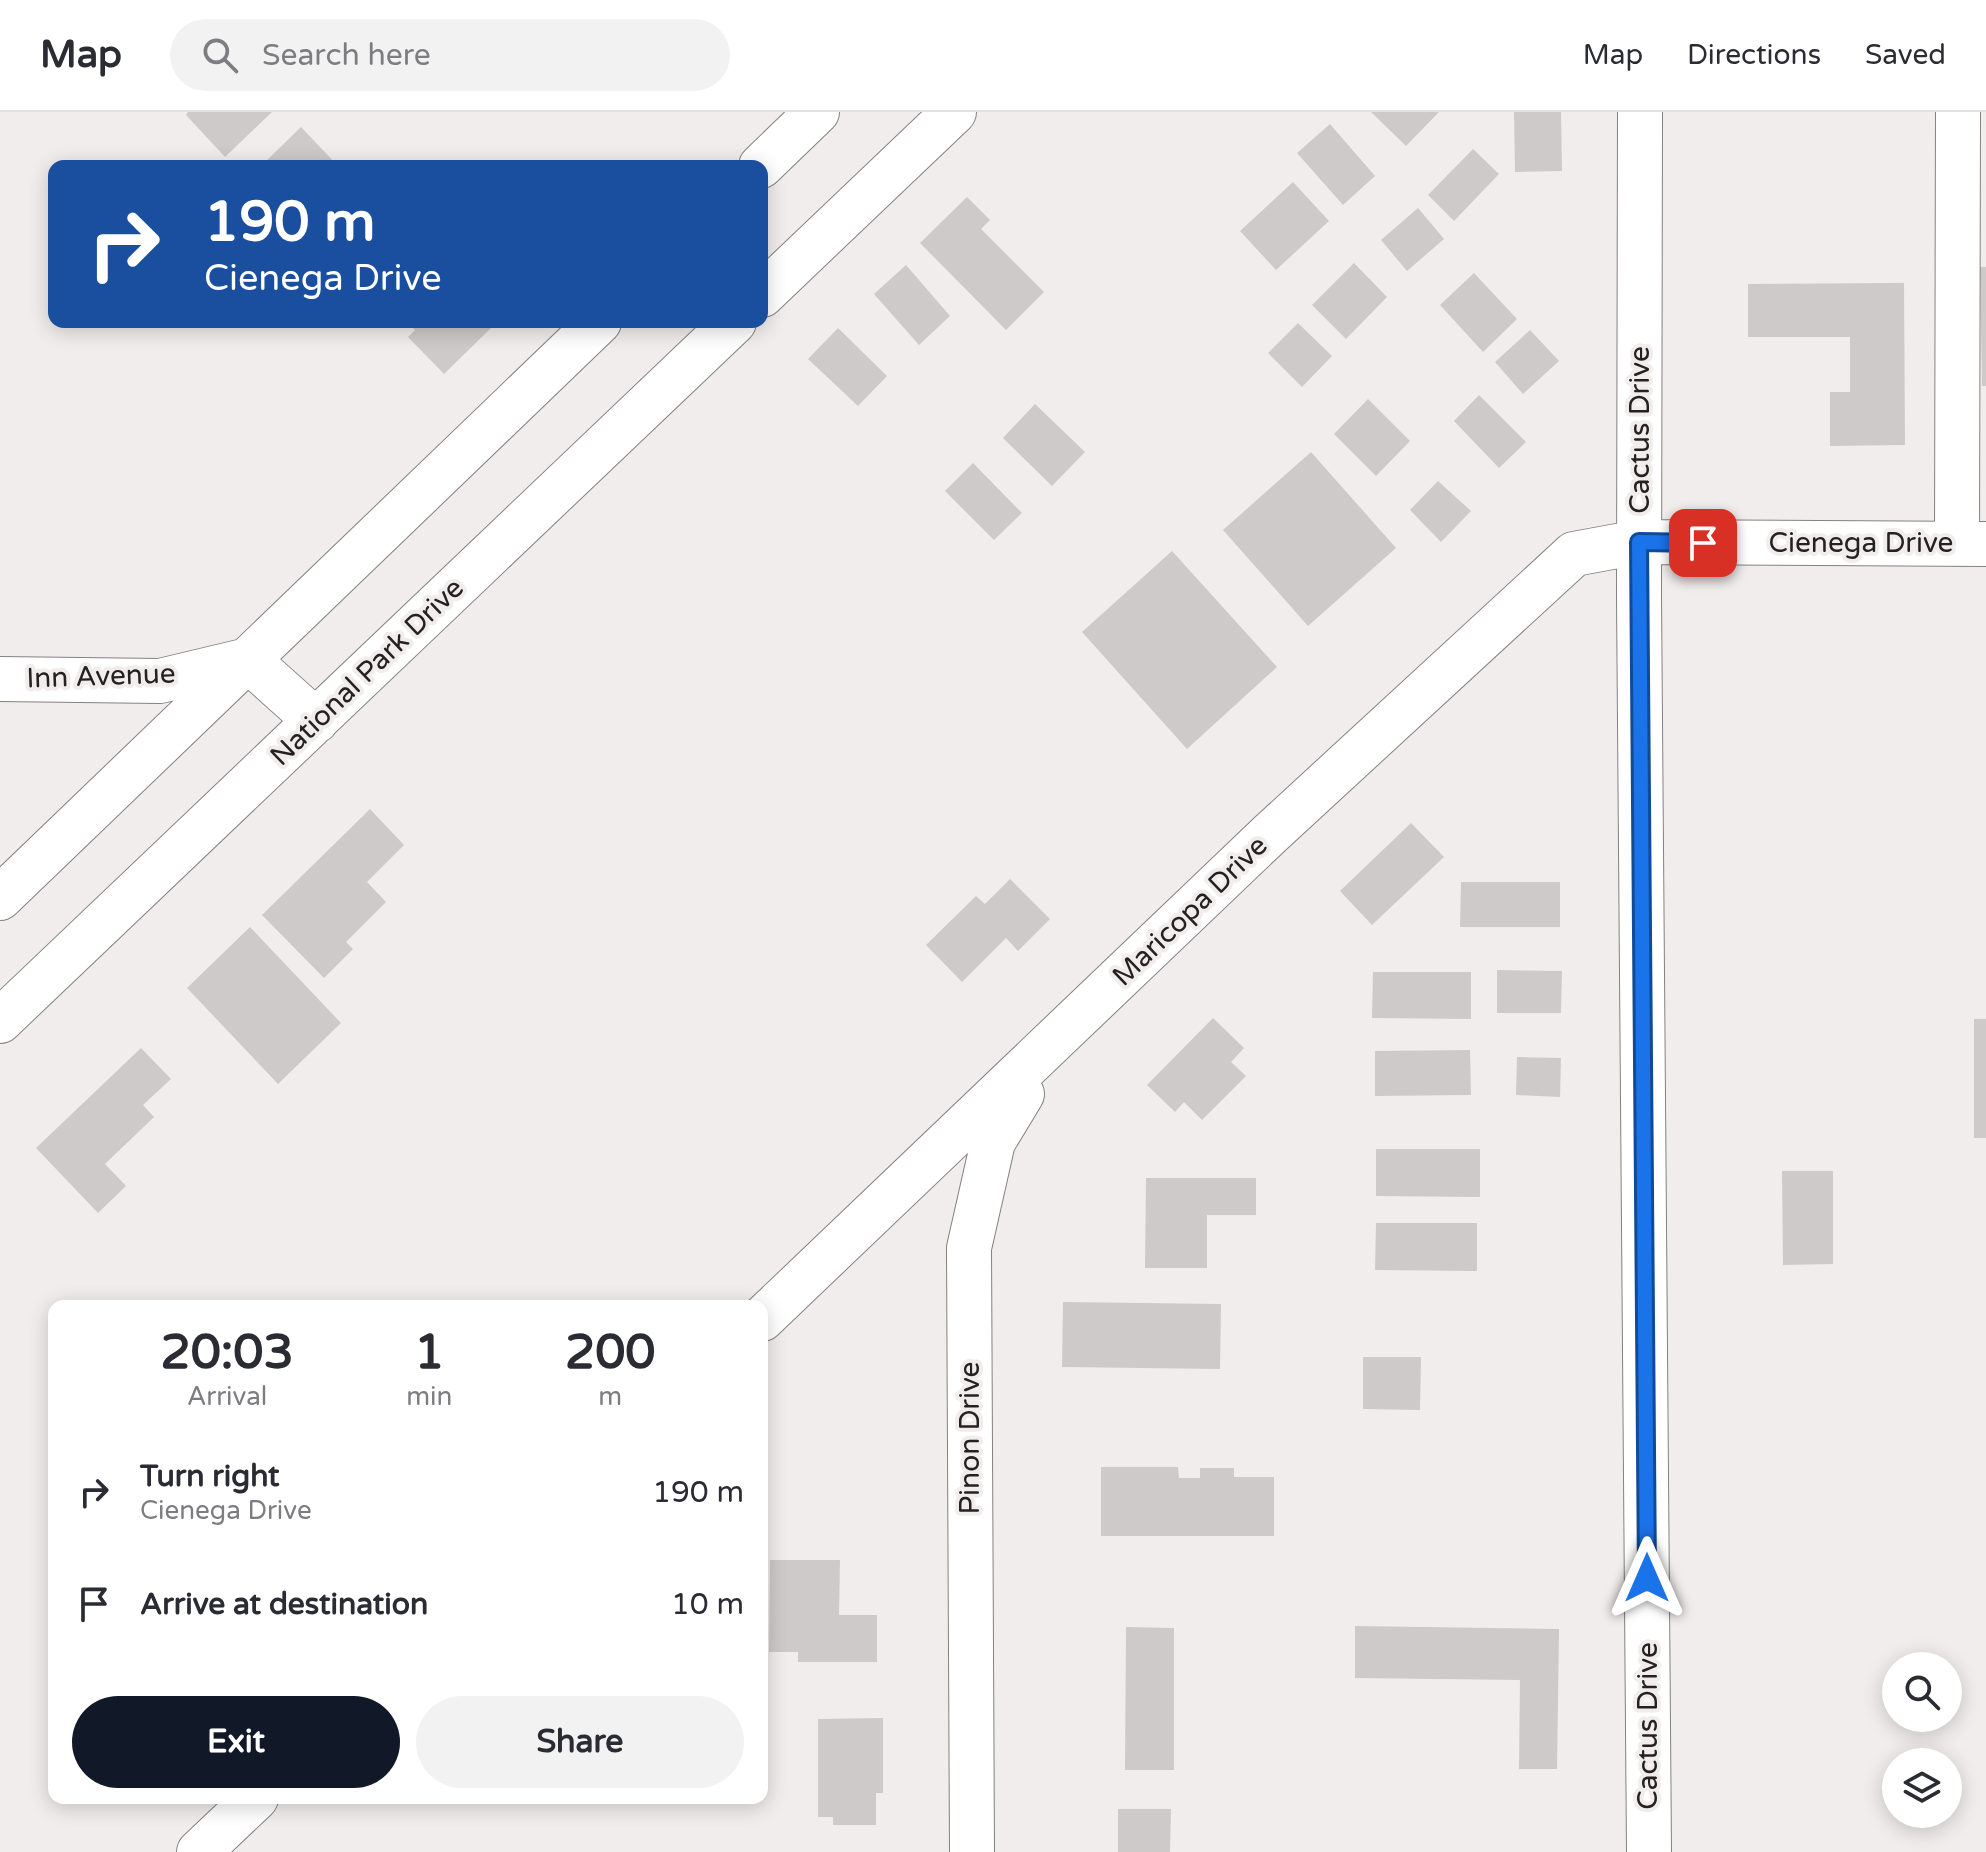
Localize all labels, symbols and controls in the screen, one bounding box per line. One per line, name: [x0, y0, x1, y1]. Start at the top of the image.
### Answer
search box: [170, 19, 730, 91]
text: Map: [40, 32, 122, 78]
icon: search: [198, 33, 242, 77]
text: Search here: [262, 37, 431, 74]
text: Map: [1583, 38, 1643, 72]
text: Directions: [1687, 38, 1821, 72]
text: Saved: [1865, 38, 1946, 72]
text: 190 m: [204, 189, 375, 256]
icon: right: [72, 192, 176, 296]
text: Cienega Drive: [204, 257, 442, 300]
street label: Cactus Drive: [1623, 346, 1657, 514]
pin: [1669, 509, 1737, 577]
icon: arrive: [1681, 521, 1725, 565]
street label: Cienega Drive: [1769, 526, 1953, 560]
street label: National Park Drive: [263, 571, 471, 773]
street label: Inn Avenue: [26, 656, 176, 696]
street label: Maricopa Drive: [1106, 829, 1274, 993]
text: 20:03: [161, 1324, 294, 1382]
text: 1: [414, 1324, 444, 1382]
text: 200: [565, 1324, 655, 1382]
street label: Pinon Drive: [953, 1362, 987, 1514]
text: Arrival: [187, 1381, 267, 1412]
text: min: [406, 1381, 452, 1412]
text: m: [598, 1381, 622, 1412]
text: Turn right: [140, 1458, 280, 1495]
icon: right: [72, 1470, 116, 1514]
text: 190 m: [652, 1474, 744, 1511]
text: Cienega Drive: [140, 1495, 312, 1526]
position arrow: [1605, 1536, 1689, 1620]
icon: arrive: [72, 1582, 116, 1626]
text: Arrive at destination: [140, 1586, 428, 1623]
text: 10 m: [671, 1586, 744, 1623]
street label: Cactus Drive: [1631, 1642, 1665, 1810]
map controls: [1882, 1652, 1962, 1828]
button: search: [1882, 1652, 1962, 1732]
button: Exit: [72, 1696, 400, 1788]
button: Share: [416, 1696, 744, 1788]
button: layers: [1882, 1748, 1962, 1828]

